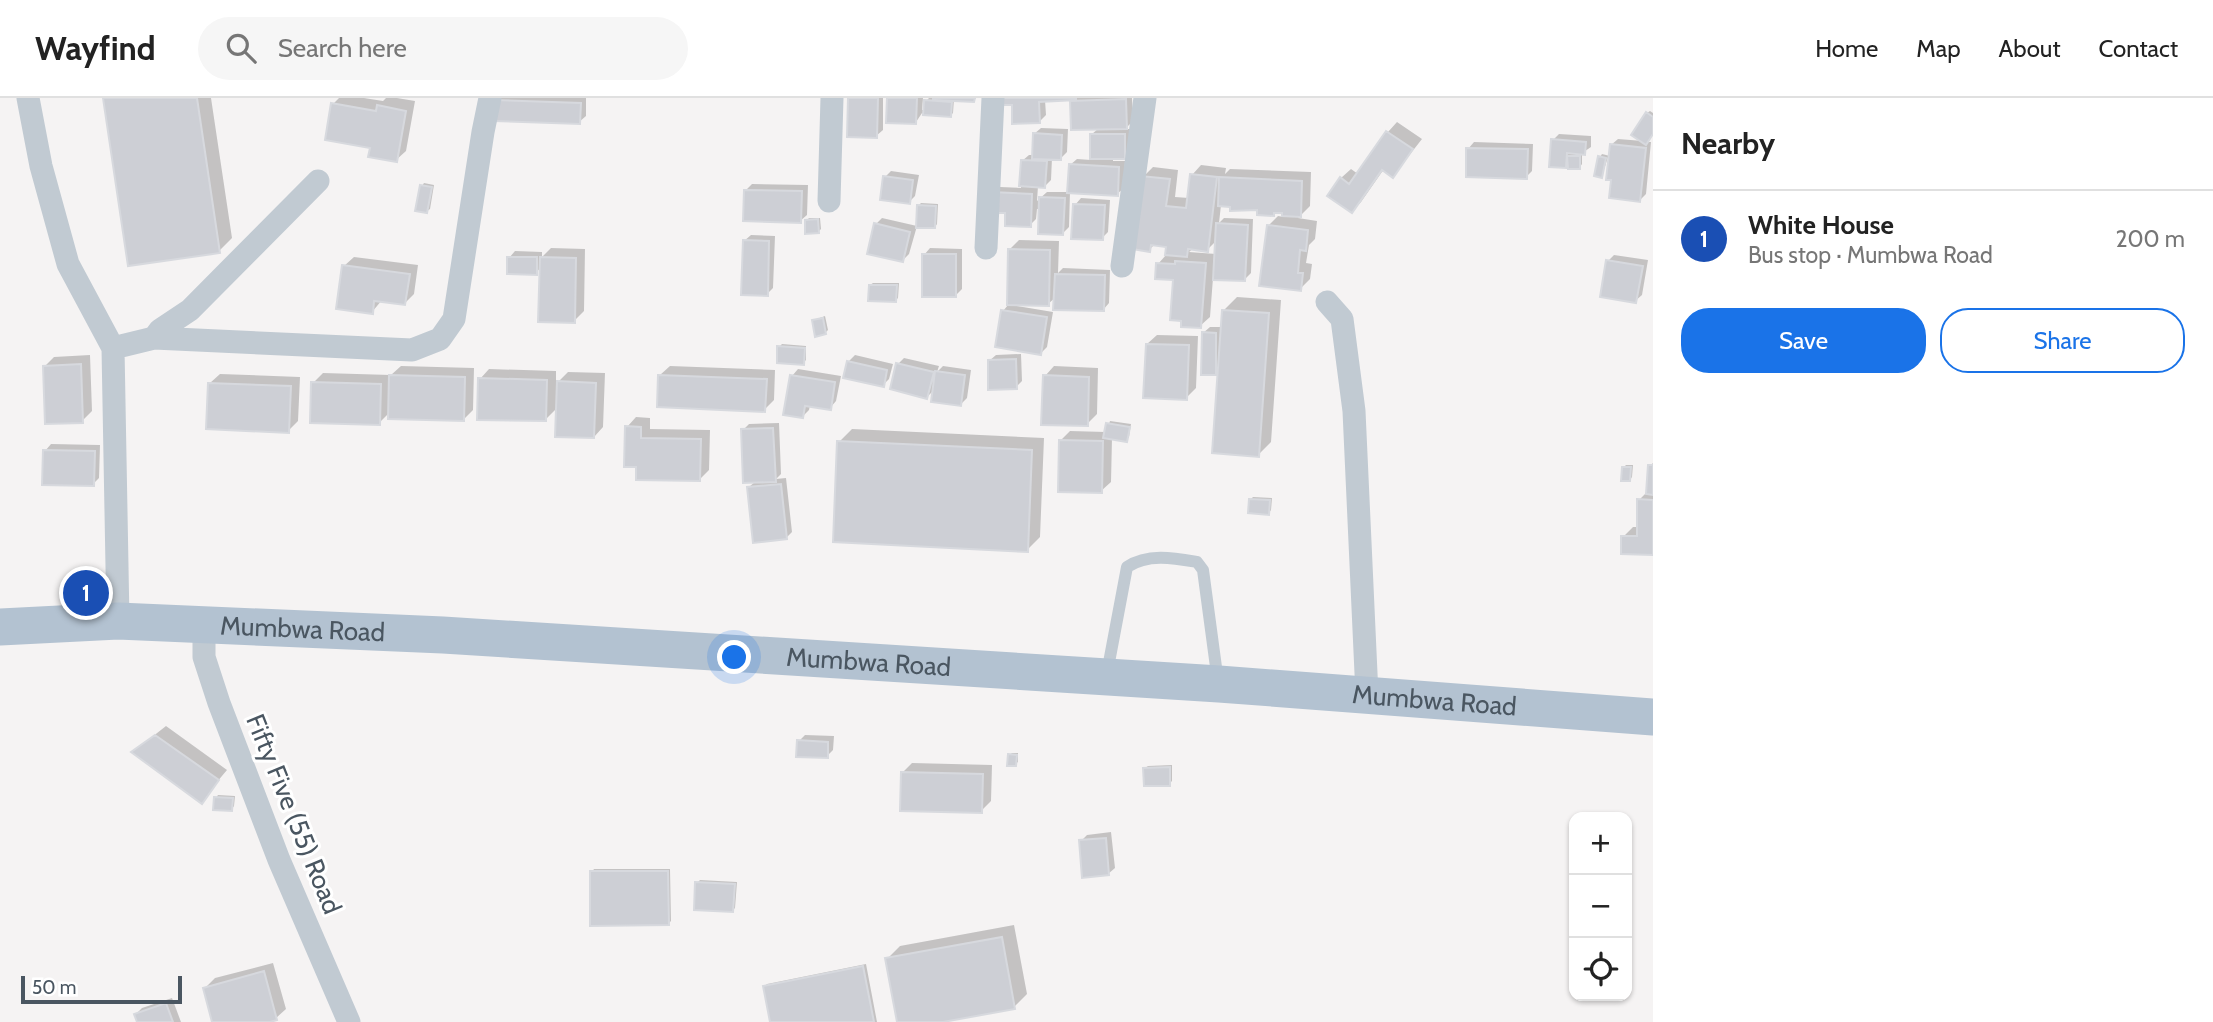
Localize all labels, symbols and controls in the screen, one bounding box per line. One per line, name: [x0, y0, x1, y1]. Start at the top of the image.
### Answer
search box: [198, 17, 688, 80]
text: Wayfind: [35, 28, 156, 68]
icon: search: [222, 29, 260, 67]
text: Search here: [278, 32, 407, 64]
text: Home: [1815, 34, 1878, 63]
text: Map: [1916, 34, 1961, 63]
text: About: [1999, 34, 2061, 63]
text: Contact: [2099, 34, 2178, 63]
text: Nearby: [1681, 125, 1775, 162]
text: White House: [1748, 209, 1894, 241]
text: 1: [1700, 225, 1708, 253]
text: 200 m: [2115, 225, 2185, 253]
text: Bus stop · Mumbwa Road: [1748, 241, 1993, 269]
button: Save: [1681, 308, 1926, 373]
button: Share: [1940, 308, 2185, 373]
pin: 1: [63, 567, 109, 619]
street label: Mumbwa Road: [220, 609, 386, 648]
your location: [717, 640, 751, 674]
street label: Mumbwa Road: [785, 641, 952, 683]
street label: Mumbwa Road: [1351, 678, 1518, 723]
street label: Fifty Five (55) Road: [239, 709, 349, 919]
map controls: [1569, 812, 1632, 1001]
button: +: [1569, 812, 1632, 875]
button: −: [1569, 875, 1632, 938]
button: locate: [1569, 938, 1632, 1001]
scale bar: [21, 973, 182, 1005]
text: 50 m: [32, 976, 76, 999]

